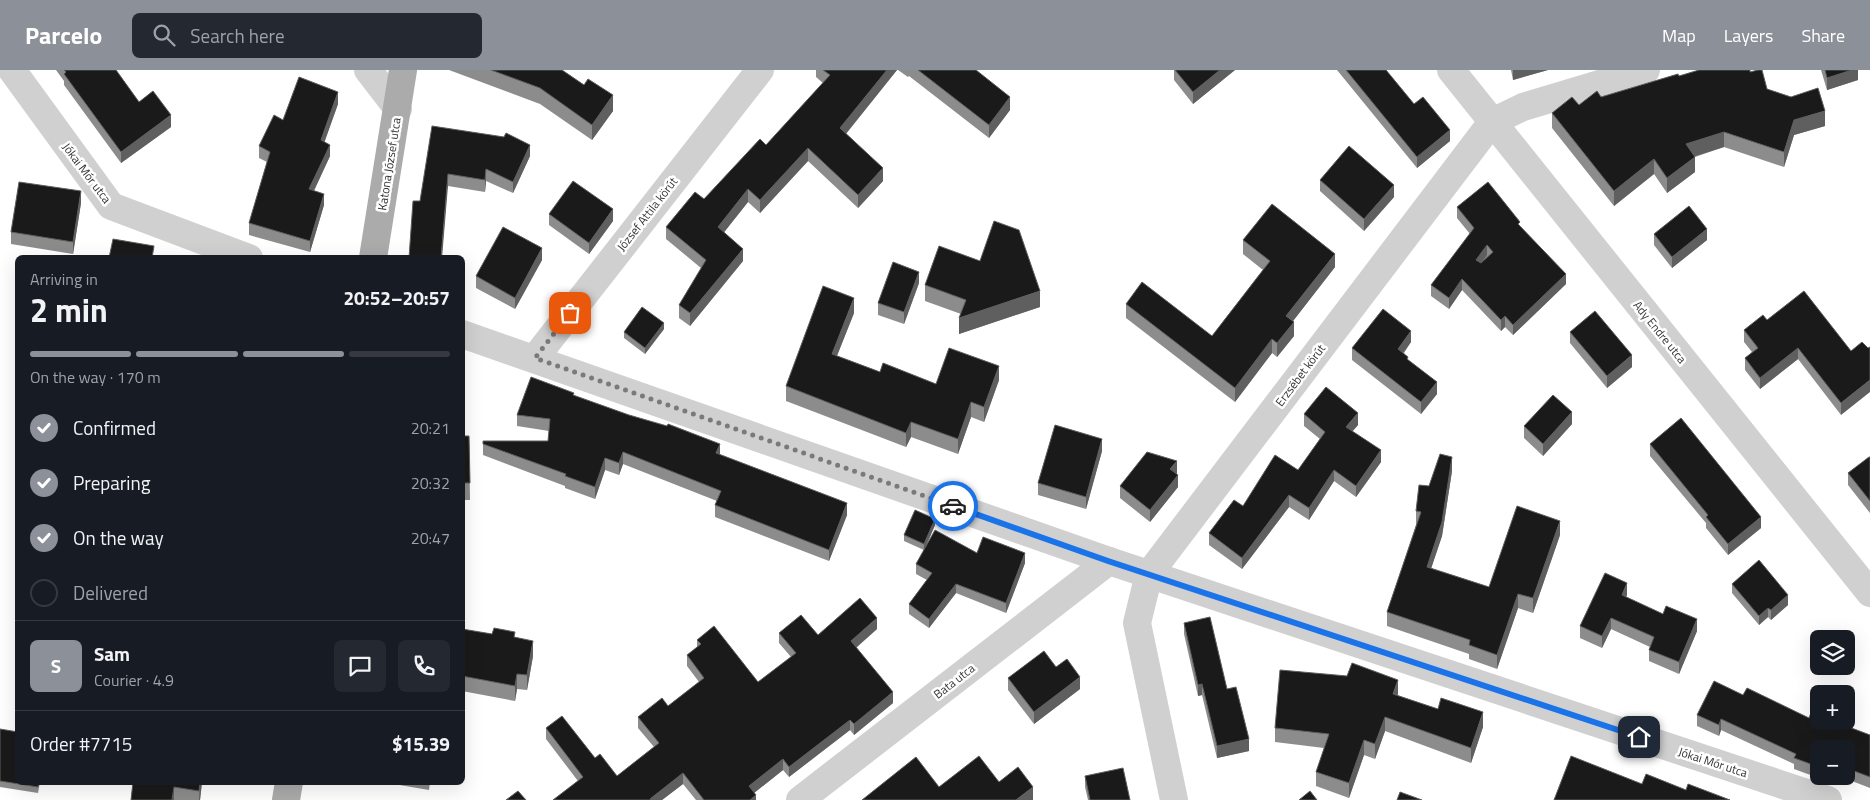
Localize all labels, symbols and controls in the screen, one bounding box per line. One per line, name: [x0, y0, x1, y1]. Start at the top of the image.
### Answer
search box: [132, 13, 482, 58]
text: Parcelo: [25, 17, 102, 53]
icon: search: [150, 21, 178, 49]
text: Search here: [190, 21, 285, 50]
text: Map: [1662, 22, 1696, 49]
text: Layers: [1724, 22, 1773, 49]
text: Share: [1801, 22, 1845, 49]
street label: Katona József utca: [372, 116, 406, 212]
street label: Jókai Mór utca: [58, 139, 116, 207]
street label: József Attila körút: [612, 172, 683, 255]
text: Arriving in: [30, 267, 98, 291]
text: 20:52–20:57: [343, 283, 450, 312]
text: 2 min: [30, 286, 108, 334]
pin: [549, 292, 591, 334]
street label: Ady Endre utca: [1629, 297, 1691, 367]
icon: bag: [556, 299, 584, 327]
street label: Erzsébet körút: [1270, 339, 1330, 410]
text: On the way · 170 m: [30, 365, 161, 389]
text: Confirmed: [73, 413, 156, 442]
icon: check: [30, 414, 58, 442]
text: 20:21: [411, 416, 450, 440]
text: Preparing: [73, 468, 150, 497]
icon: check: [30, 469, 58, 497]
text: 20:32: [411, 471, 450, 495]
courier: [928, 481, 978, 531]
icon: car: [939, 492, 967, 520]
text: On the way: [73, 523, 164, 552]
icon: check: [30, 524, 58, 552]
text: 20:47: [411, 526, 450, 550]
text: Delivered: [73, 578, 148, 607]
map controls: [1810, 630, 1855, 785]
button: layers: [1810, 630, 1855, 675]
text: Sam: [94, 639, 130, 668]
button: chat: [334, 640, 386, 692]
button: phone: [398, 640, 450, 692]
text: S: [51, 651, 61, 680]
street label: Bata utca: [929, 659, 979, 703]
text: Courier · 4.9: [94, 668, 174, 692]
button: +: [1810, 685, 1855, 730]
pin: [1618, 716, 1660, 758]
icon: home: [1625, 723, 1653, 751]
text: Order #7715: [30, 729, 132, 758]
text: $15.39: [392, 729, 450, 758]
button: −: [1810, 740, 1855, 785]
street label: Jókai Mór utca: [1676, 742, 1750, 782]

